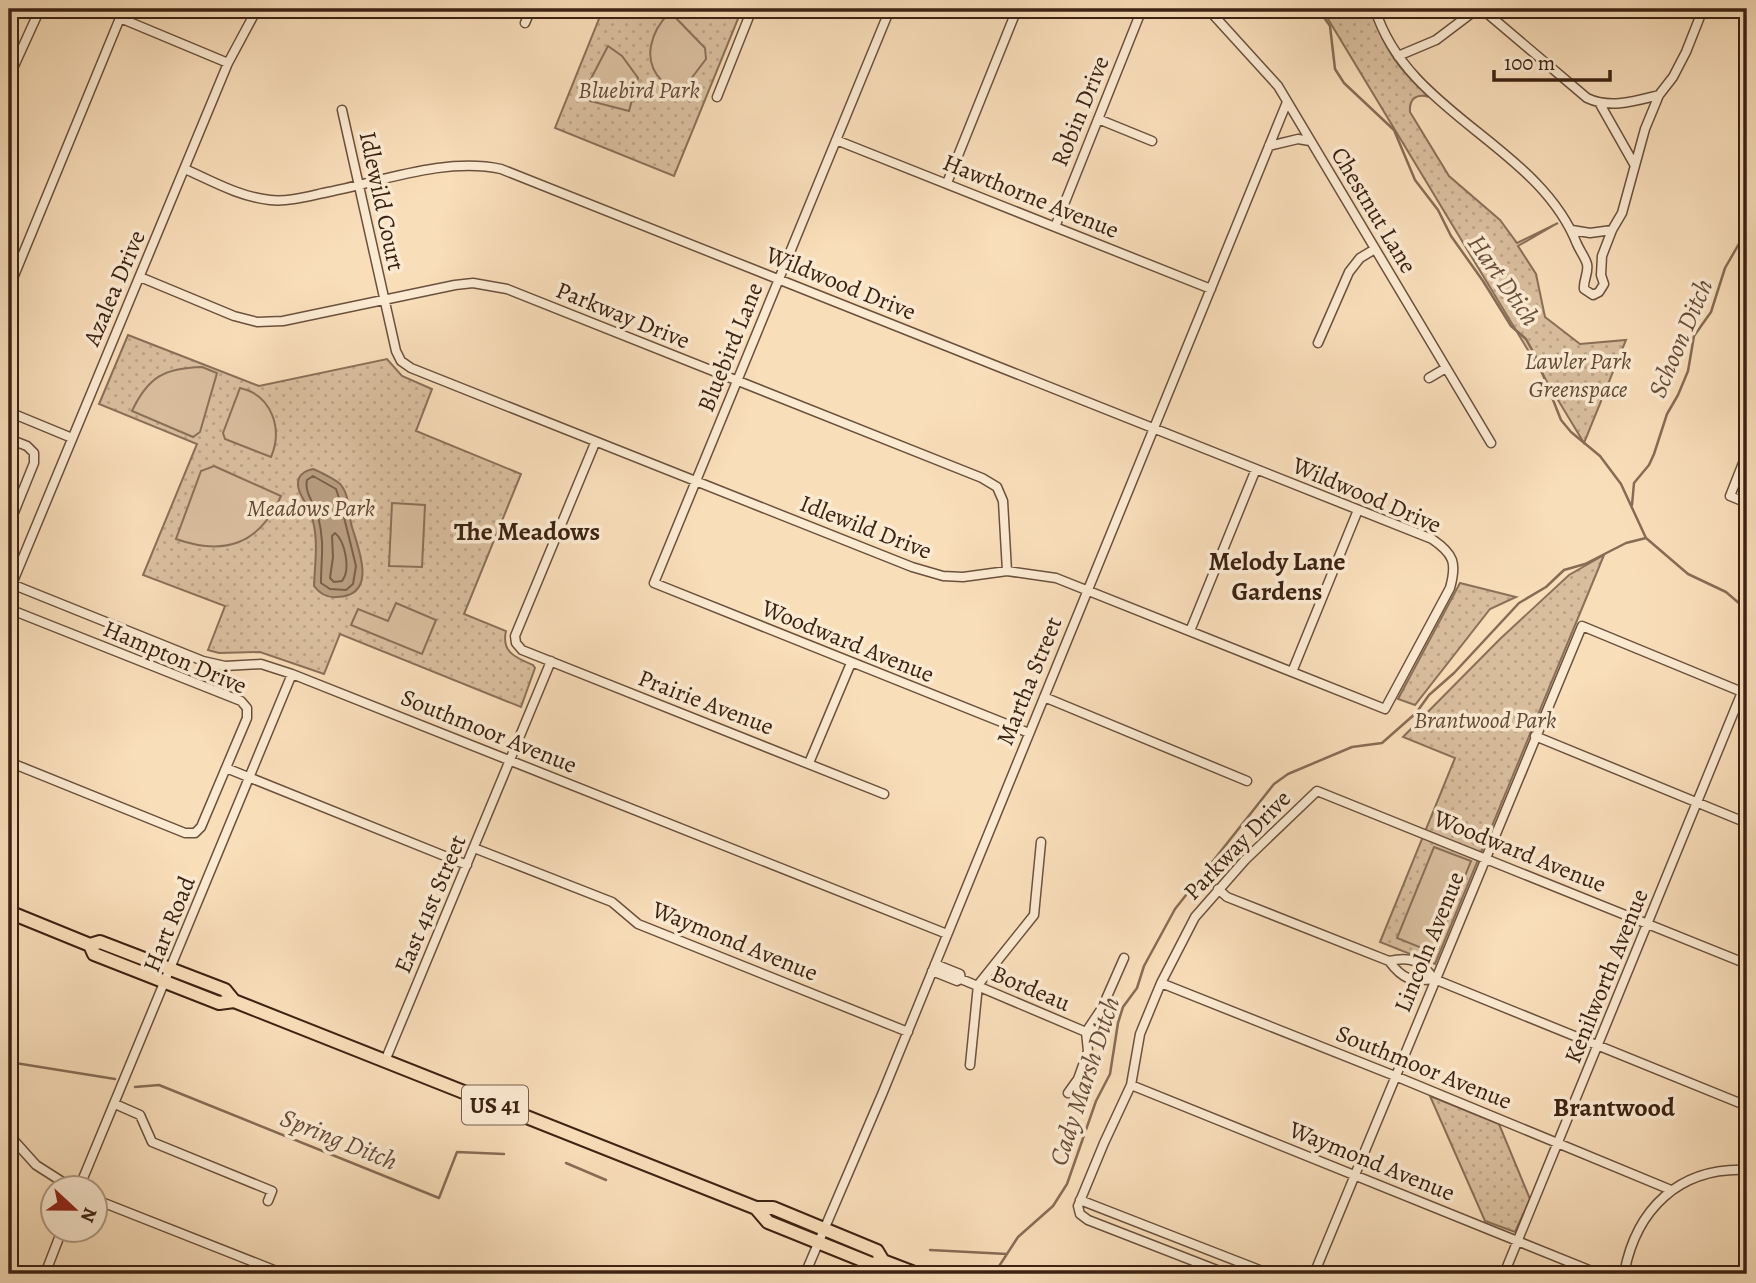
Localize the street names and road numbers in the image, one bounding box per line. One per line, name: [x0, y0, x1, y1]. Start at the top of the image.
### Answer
street label: Robin Drive: [1043, 51, 1117, 171]
street label: Idlewild Court: [352, 128, 412, 274]
street label: Chestnut Lane: [1324, 141, 1424, 279]
street label: Hawthorne Avenue: [938, 146, 1124, 246]
street label: Azalea Drive: [75, 225, 153, 352]
street label: Wildwood Drive: [760, 238, 921, 328]
street label: Parkway Drive: [551, 274, 695, 356]
street label: Bluebird Lane: [690, 278, 770, 416]
street label: Wildwood Drive: [1287, 449, 1446, 541]
street label: Idlewild Drive: [795, 487, 937, 567]
street label: Woodward Avenue: [756, 591, 939, 690]
street label: Hampton Drive: [98, 612, 252, 702]
street label: Martha Street: [989, 612, 1069, 750]
street label: Prairie Avenue: [634, 661, 778, 743]
street label: Southmoor Avenue: [396, 681, 582, 781]
street label: Parkway Drive: [1176, 783, 1298, 907]
street label: Woodward Avenue: [1428, 801, 1611, 900]
street label: East 41st Street: [386, 830, 474, 978]
street label: Lincoln Avenue: [1386, 867, 1472, 1017]
street label: Hart Road: [135, 871, 203, 977]
street label: Kenilworth Avenue: [1556, 884, 1656, 1068]
street label: Waymond Avenue: [646, 893, 823, 989]
street label: Bordeau: [987, 957, 1075, 1019]
street label: Southmoor Avenue: [1331, 1017, 1517, 1117]
road number: US 41: [462, 1086, 528, 1124]
street label: Waymond Avenue: [1283, 1113, 1460, 1209]

